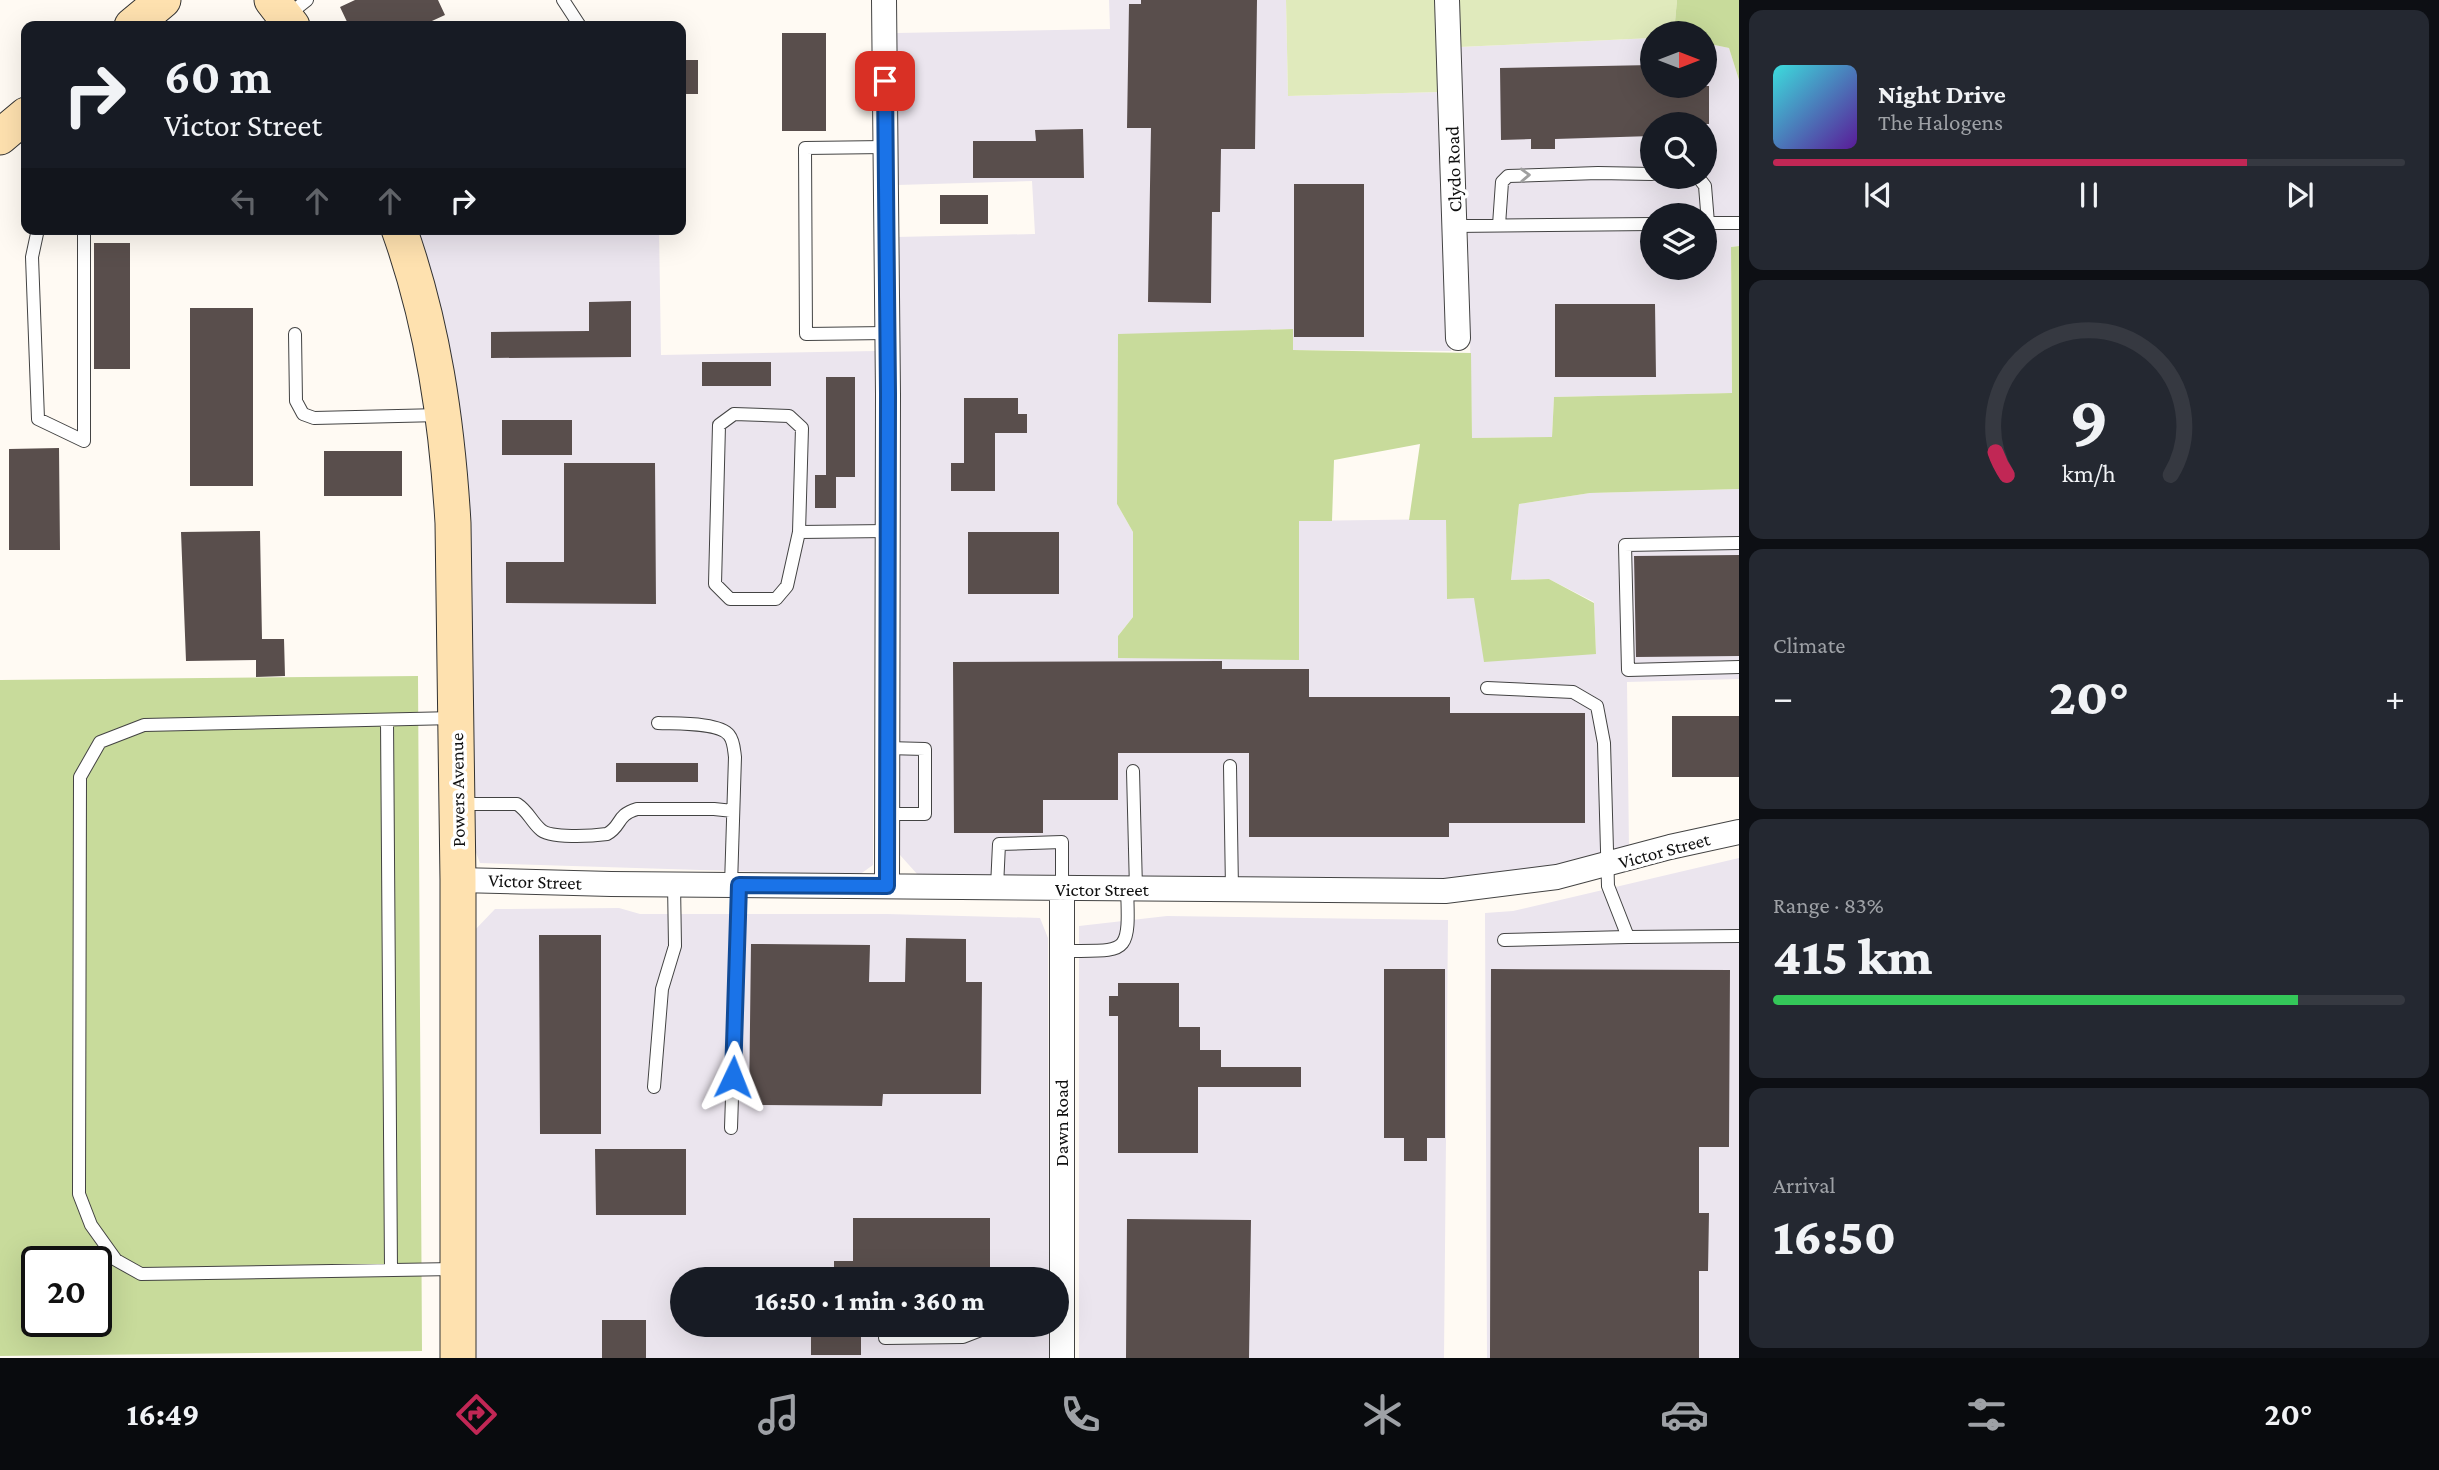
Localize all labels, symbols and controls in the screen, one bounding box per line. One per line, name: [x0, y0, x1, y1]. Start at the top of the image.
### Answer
north arrow: [1640, 21, 1717, 98]
map controls: [1640, 21, 1717, 280]
icon: right: [49, 49, 140, 140]
text: 60 m: [164, 49, 271, 104]
pin: [855, 51, 915, 111]
icon: arrive: [866, 62, 904, 100]
text: Night Drive: [1878, 80, 2006, 109]
text: Victor Street: [164, 107, 322, 143]
text: The Halogens: [1878, 109, 2003, 135]
button: search: [1640, 112, 1717, 189]
street label: Clydo Road: [1441, 125, 1465, 212]
one-way arrow: [1520, 168, 1531, 183]
icon: previous: [1859, 176, 1897, 214]
icon: pause: [2070, 176, 2108, 214]
icon: next: [2281, 176, 2319, 214]
icon: left: [225, 182, 263, 220]
icon: ahead: [298, 182, 336, 220]
icon: ahead: [371, 182, 409, 220]
icon: right: [444, 182, 482, 220]
button: layers: [1640, 203, 1717, 280]
text: 9: [2069, 381, 2109, 462]
text: km/h: [2062, 460, 2116, 487]
text: Climate: [1773, 632, 1845, 658]
text: 20°: [2049, 667, 2129, 725]
text: −: [1773, 676, 1793, 718]
text: +: [2385, 676, 2405, 718]
street label: Powers Avenue: [446, 733, 469, 847]
street label: Victor Street: [1616, 828, 1713, 873]
street label: Victor Street: [488, 869, 583, 894]
street label: Victor Street: [1055, 879, 1150, 900]
text: Range · 83%: [1773, 892, 1884, 918]
text: 415 km: [1773, 927, 1932, 985]
position arrow: [696, 1040, 770, 1114]
street label: Dawn Road: [1051, 1079, 1072, 1167]
text: Arrival: [1773, 1172, 1836, 1198]
text: 16:50: [1773, 1207, 1896, 1265]
speed limit sign: 20: [21, 1246, 112, 1337]
text: 16:50 · 1 min · 360 m: [755, 1287, 984, 1316]
icon: directions: [452, 1390, 501, 1439]
icon: music: [754, 1390, 803, 1439]
icon: phone: [1056, 1390, 1105, 1439]
icon: climate: [1358, 1390, 1407, 1439]
icon: car: [1660, 1390, 1709, 1439]
icon: filters: [1962, 1390, 2011, 1439]
text: 16:49: [126, 1396, 199, 1432]
text: 20°: [2264, 1396, 2313, 1432]

